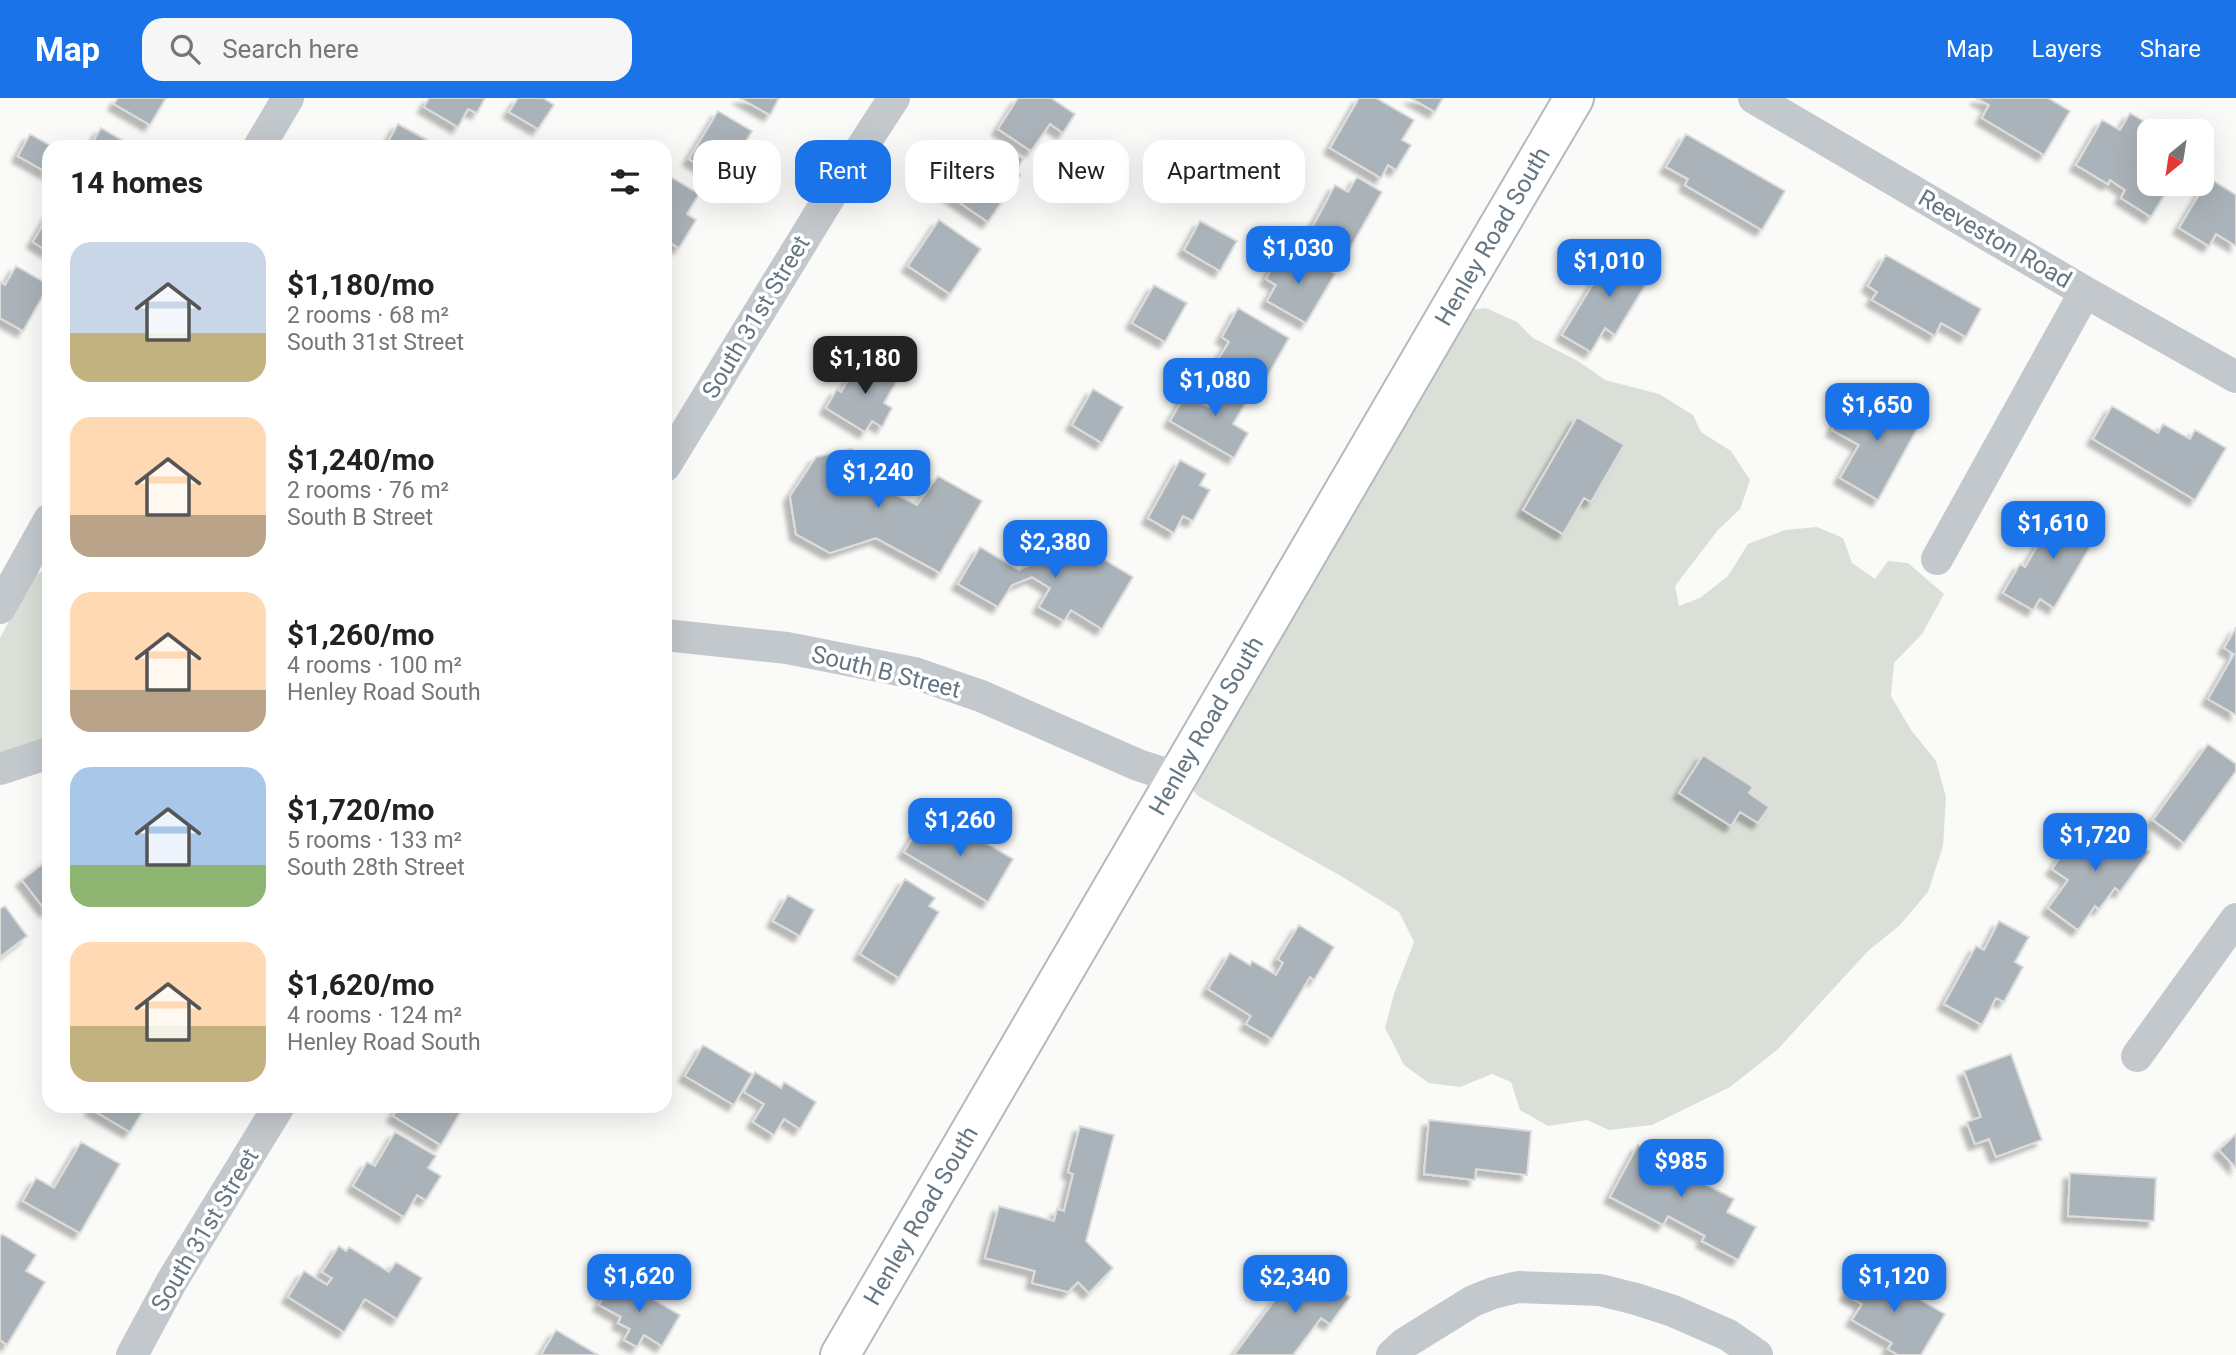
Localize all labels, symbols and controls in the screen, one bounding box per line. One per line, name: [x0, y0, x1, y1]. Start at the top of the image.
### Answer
search box: [142, 18, 632, 81]
text: Map: [35, 30, 100, 69]
icon: search: [166, 30, 204, 68]
text: Search here: [222, 34, 359, 64]
text: Map: [1946, 35, 1994, 63]
text: Layers: [2032, 35, 2102, 63]
text: Share: [2140, 35, 2201, 63]
north arrow: [2137, 119, 2214, 196]
map controls: [2137, 119, 2214, 196]
chip: Buy: [693, 140, 781, 203]
chip: Rent: [795, 140, 891, 203]
chip: Filters: [905, 140, 1019, 203]
chip: New: [1033, 140, 1129, 203]
chip: Apartment: [1143, 140, 1305, 203]
street label: Henley Road South: [1429, 142, 1556, 331]
icon: filters: [606, 163, 644, 201]
text: 14 homes: [70, 165, 203, 200]
street label: Reeveston Road: [1913, 184, 2077, 294]
pin: $1,030: [1241, 226, 1355, 286]
street label: South 31st Street: [696, 231, 816, 403]
text: $1,030: [1262, 235, 1334, 262]
pin: $1,010: [1552, 240, 1666, 299]
text: $1,010: [1573, 248, 1645, 275]
text: $1,180/mo: [287, 267, 435, 302]
icon: home: [126, 270, 210, 354]
text: 2 rooms · 68 m²: [287, 302, 449, 329]
text: South 31st Street: [287, 329, 464, 356]
pin: $1,180: [808, 336, 922, 396]
text: $1,180: [829, 345, 901, 372]
pin: $1,080: [1158, 358, 1272, 418]
text: $1,080: [1179, 367, 1251, 394]
pin: $1,650: [1820, 384, 1934, 443]
text: $1,650: [1841, 392, 1913, 419]
text: $1,240/mo: [287, 442, 435, 477]
icon: home: [126, 445, 210, 529]
pin: $1,240: [821, 450, 935, 510]
text: $1,240: [842, 459, 914, 486]
text: 2 rooms · 76 m²: [287, 477, 449, 504]
pin: $1,610: [1996, 502, 2110, 561]
text: South B Street: [287, 504, 433, 531]
text: $1,610: [2017, 510, 2089, 537]
pin: $2,380: [998, 520, 1112, 580]
text: $2,380: [1019, 529, 1091, 556]
text: $1,260/mo: [287, 617, 435, 652]
icon: home: [126, 620, 210, 704]
street label: Henley Road South: [1143, 631, 1269, 820]
street label: South B Street: [809, 640, 963, 704]
text: 4 rooms · 100 m²: [287, 652, 462, 679]
text: Henley Road South: [287, 679, 481, 706]
text: $1,720/mo: [287, 792, 435, 827]
icon: home: [126, 795, 210, 879]
pin: $1,260: [903, 798, 1017, 858]
text: $1,260: [924, 807, 996, 834]
pin: $1,720: [2038, 814, 2152, 873]
text: $1,720: [2059, 822, 2131, 849]
text: 5 rooms · 133 m²: [287, 827, 462, 854]
text: South 28th Street: [287, 854, 465, 881]
text: $1,620/mo: [287, 967, 435, 1002]
icon: home: [126, 970, 210, 1054]
text: 4 rooms · 124 m²: [287, 1002, 462, 1029]
text: Henley Road South: [287, 1029, 481, 1056]
street label: Henley Road South: [858, 1121, 984, 1310]
pin: $985: [1640, 1140, 1722, 1199]
street label: South 31st Street: [145, 1144, 265, 1316]
text: $985: [1655, 1148, 1707, 1175]
pin: $1,620: [582, 1254, 696, 1314]
pin: $1,120: [1837, 1254, 1951, 1314]
pin: $2,340: [1238, 1256, 1352, 1315]
text: $1,620: [603, 1263, 675, 1290]
text: $1,120: [1858, 1263, 1930, 1290]
text: $2,340: [1259, 1264, 1331, 1291]

